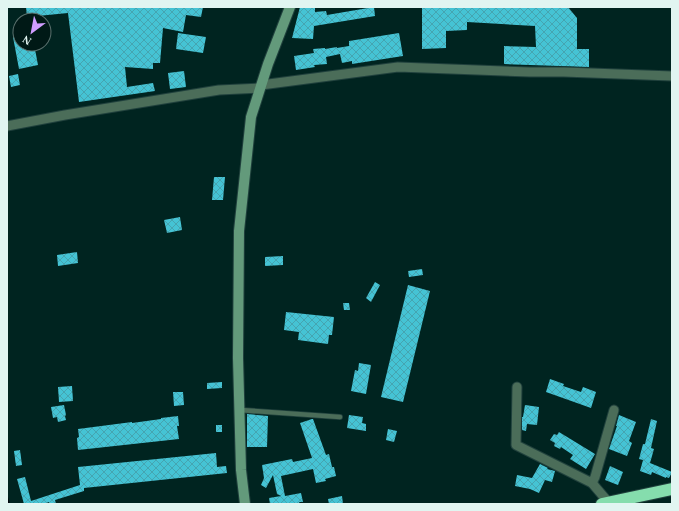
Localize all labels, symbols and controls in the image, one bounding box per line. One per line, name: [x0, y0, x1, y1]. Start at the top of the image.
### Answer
north arrow: [12, 12, 52, 52]
text: N: [20, 33, 33, 48]

